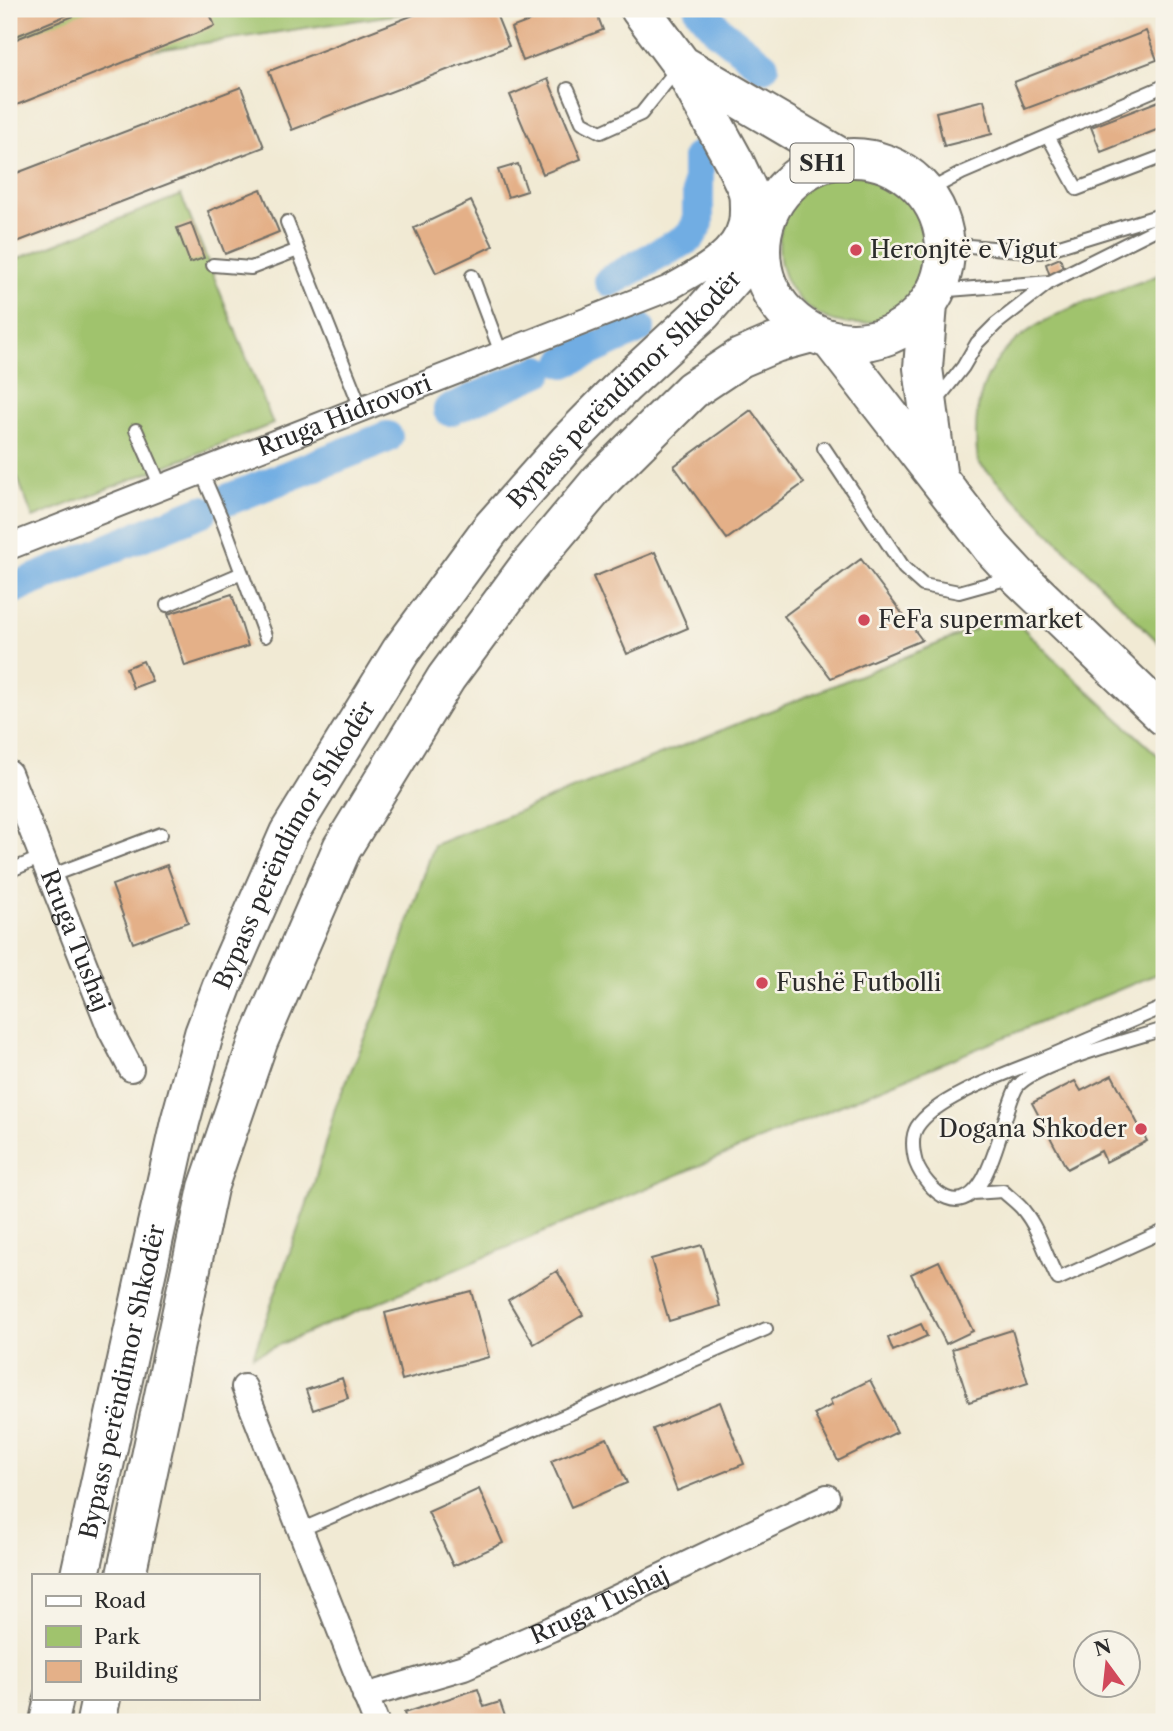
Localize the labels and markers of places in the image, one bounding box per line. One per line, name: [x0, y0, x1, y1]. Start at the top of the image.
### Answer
place label: Heronjtë e Vigut: [870, 235, 1058, 264]
marker: Heronjtë e Vigut: [848, 242, 864, 258]
place label: FeFa supermarket: [878, 605, 1083, 634]
marker: FeFa supermarket: [856, 612, 872, 628]
place label: Fushë Futbolli: [776, 968, 941, 997]
marker: Fushë Futbolli: [754, 975, 770, 991]
place label: Dogana Shkoder: [939, 1114, 1127, 1143]
marker: Dogana Shkoder: [1133, 1121, 1149, 1137]

